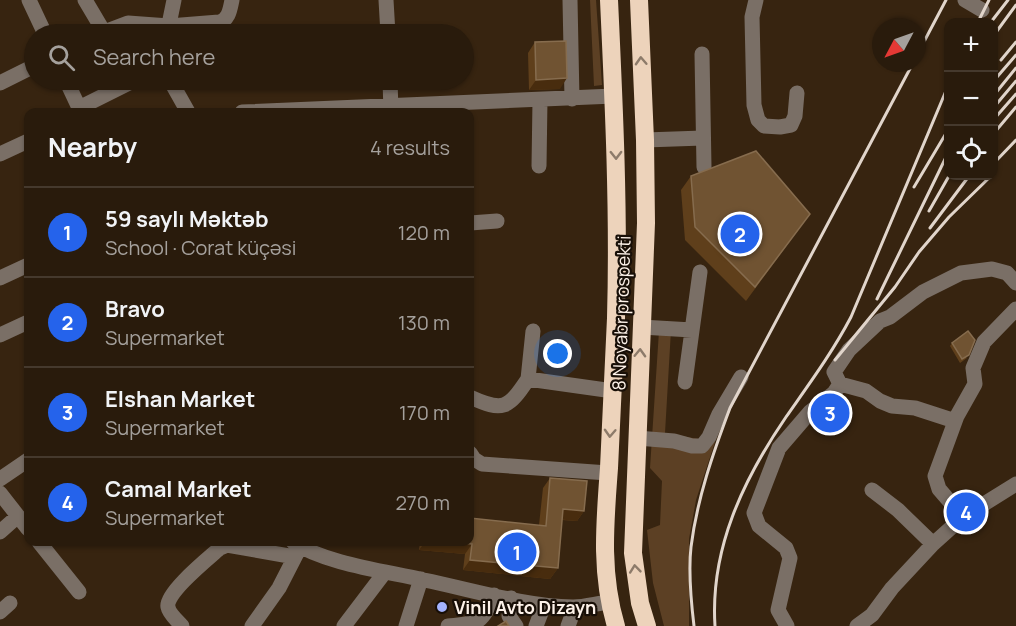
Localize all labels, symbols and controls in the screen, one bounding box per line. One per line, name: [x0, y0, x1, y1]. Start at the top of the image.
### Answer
north arrow: [872, 18, 926, 72]
map controls: [944, 18, 998, 180]
button: +: [944, 18, 998, 72]
search box: [24, 24, 474, 90]
icon: search: [45, 41, 78, 74]
text: Search here: [93, 42, 215, 72]
one-way arrow: [634, 56, 647, 65]
button: −: [944, 72, 998, 126]
button: locate: [944, 126, 998, 180]
text: Nearby: [48, 129, 137, 165]
text: 4 results: [370, 134, 450, 161]
one-way arrow: [610, 150, 623, 159]
text: 59 saylı Məktəb: [105, 204, 269, 234]
pin: 2: [720, 212, 760, 256]
text: 1: [63, 219, 72, 246]
text: 120 m: [398, 219, 450, 246]
text: School · Corat küçəsi: [105, 234, 297, 261]
street label: 8 Noyabr prospekti: [606, 235, 636, 391]
text: Bravo: [105, 294, 165, 324]
text: 2: [62, 309, 73, 336]
text: 130 m: [398, 309, 450, 336]
text: Supermarket: [105, 324, 225, 351]
your location: [543, 339, 572, 368]
one-way arrow: [634, 349, 647, 358]
text: Elshan Market: [105, 384, 255, 414]
pin: 3: [810, 390, 850, 436]
text: 3: [62, 399, 73, 426]
text: 170 m: [399, 399, 450, 426]
text: Supermarket: [105, 414, 225, 441]
one-way arrow: [604, 429, 617, 438]
text: Camal Market: [105, 474, 252, 504]
text: 4: [61, 489, 74, 516]
text: 270 m: [395, 489, 450, 516]
pin: 4: [946, 490, 986, 534]
text: Supermarket: [105, 504, 225, 531]
pin: 1: [498, 530, 536, 574]
one-way arrow: [629, 565, 641, 574]
place label: Vinil Avto Dizayn: [454, 595, 596, 619]
marker: Vinil Avto Dizayn: [435, 600, 449, 614]

